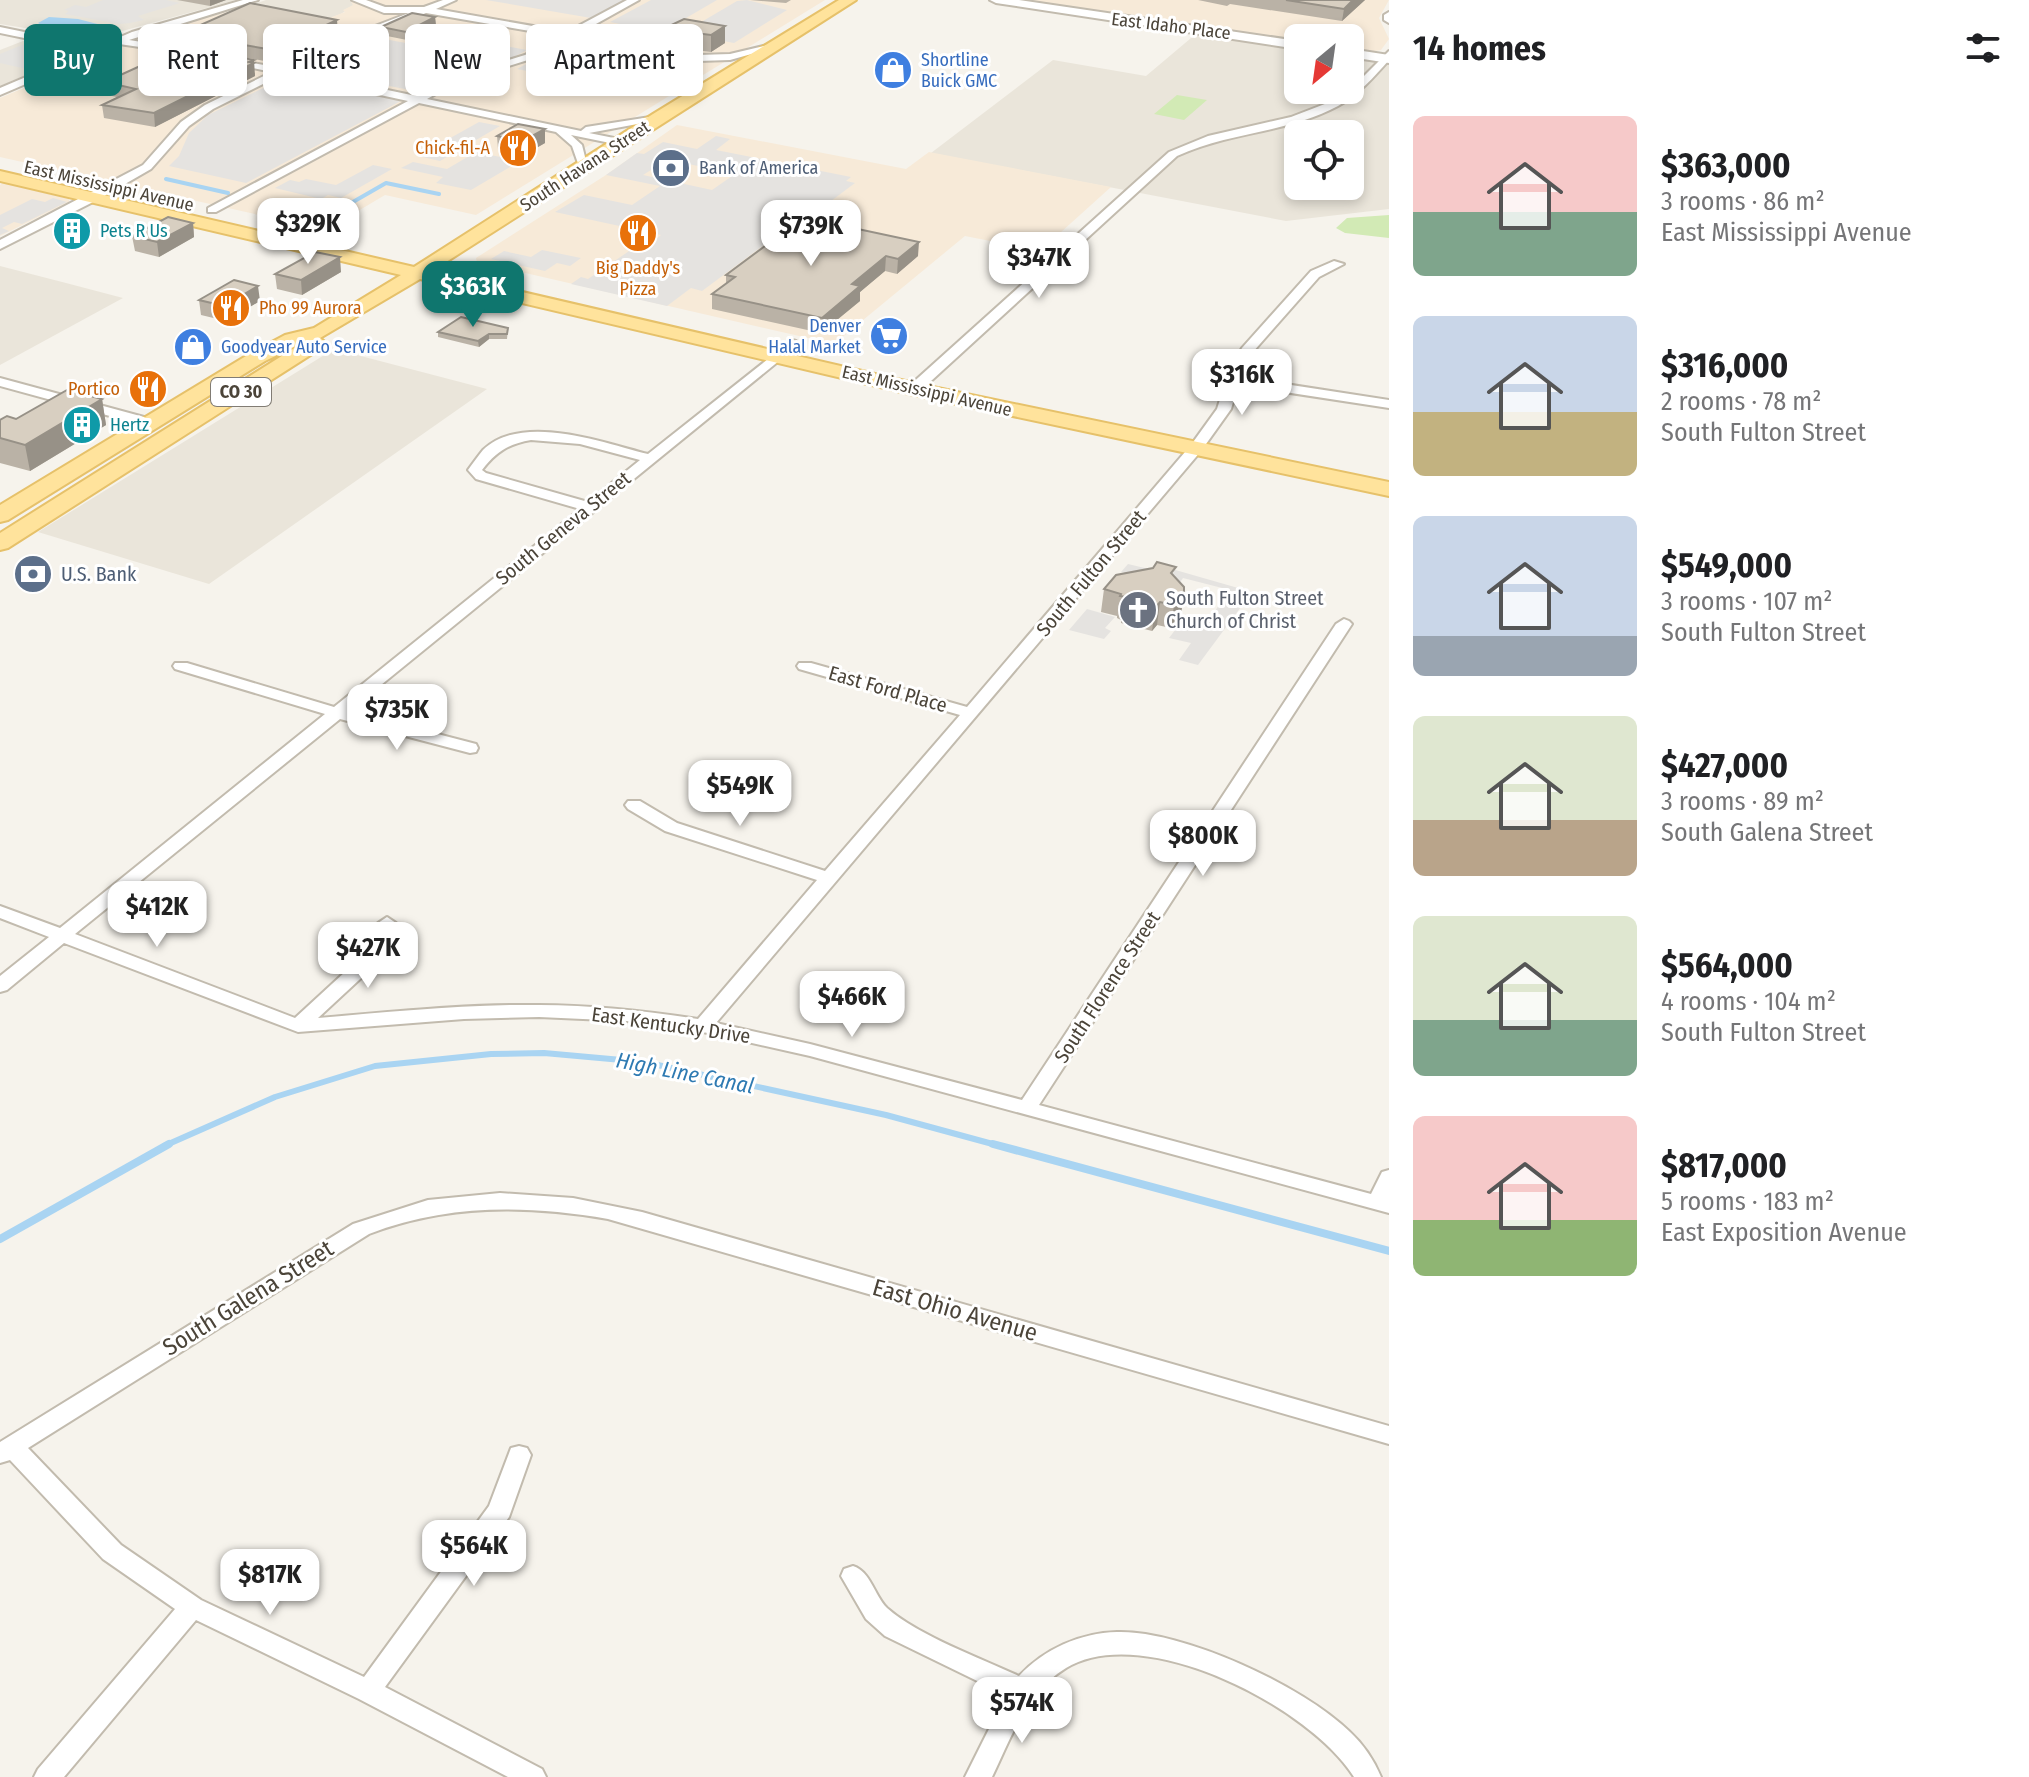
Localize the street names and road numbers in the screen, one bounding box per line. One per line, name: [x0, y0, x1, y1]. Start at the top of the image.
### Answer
street label: East Idaho Place: [1110, 8, 1232, 44]
street label: South Havana Street: [516, 116, 654, 216]
street label: East Mississippi Avenue: [22, 156, 196, 216]
street label: East Mississippi Avenue: [840, 361, 1014, 421]
road number: CO 30: [211, 378, 271, 406]
street label: South Geneva Street: [491, 466, 636, 590]
street label: South Fulton Street: [1031, 505, 1151, 641]
street label: East Ford Place: [826, 661, 950, 717]
street label: South Florence Street: [1049, 906, 1165, 1067]
street label: East Kentucky Drive: [590, 1002, 752, 1048]
street label: South Galena Street: [158, 1234, 338, 1362]
street label: East Ohio Avenue: [869, 1273, 1041, 1347]

